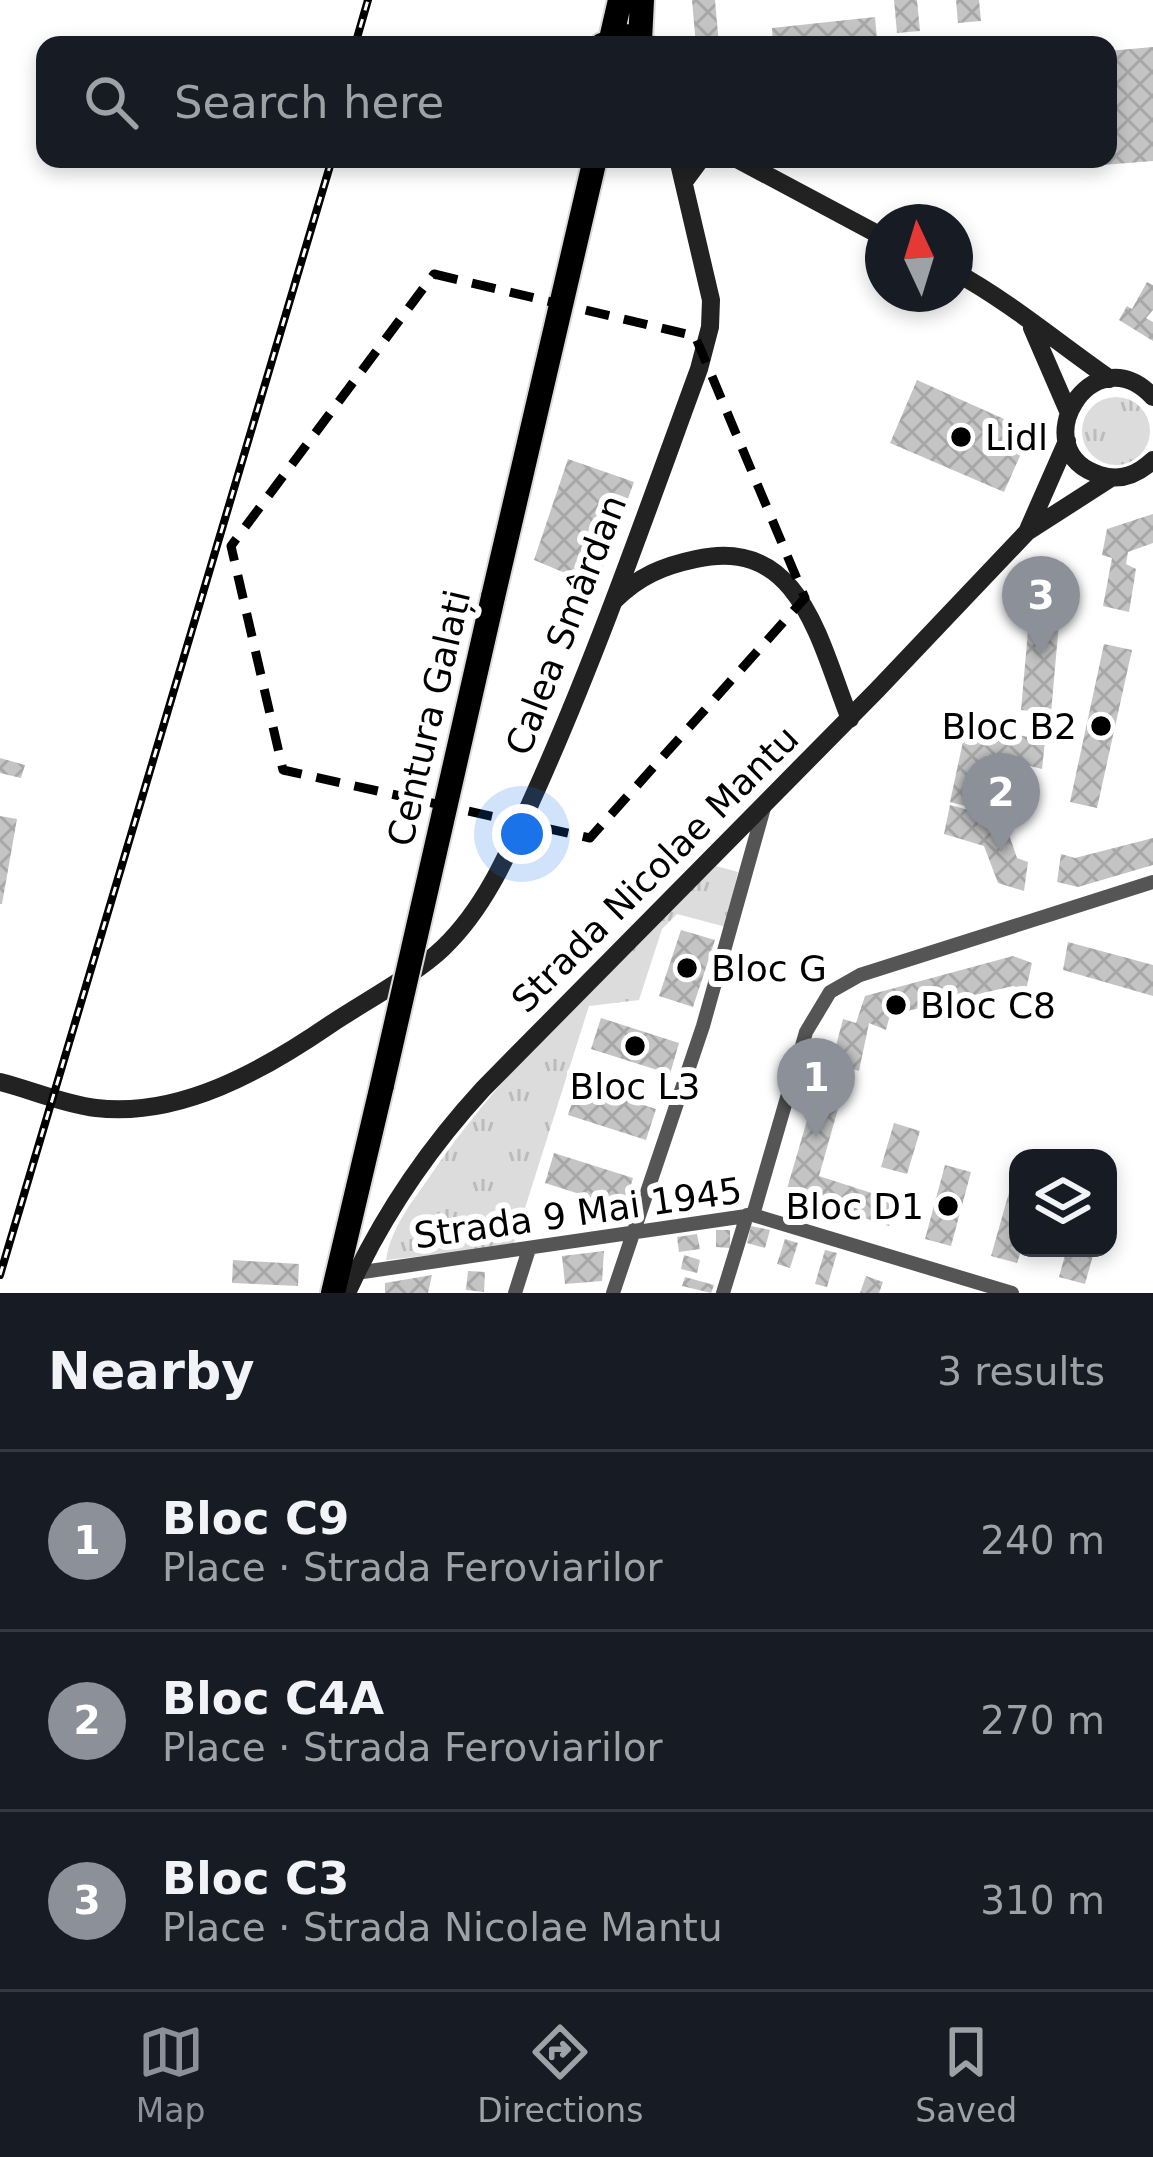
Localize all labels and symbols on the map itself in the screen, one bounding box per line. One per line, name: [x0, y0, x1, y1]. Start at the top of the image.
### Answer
north arrow: [865, 204, 973, 312]
place label: Lidl: [985, 417, 1048, 458]
marker: Lidl: [948, 424, 974, 450]
street label: Calea Smârdan: [498, 489, 634, 761]
pin: 3: [1002, 556, 1080, 655]
street label: Centura Galați: [380, 586, 479, 850]
place label: Bloc B2: [941, 706, 1077, 747]
marker: Bloc B2: [1088, 713, 1114, 739]
street label: Strada Nicolae Mantu: [504, 718, 806, 1020]
pin: 2: [962, 753, 1040, 852]
your location: [492, 804, 552, 864]
place label: Bloc G: [711, 948, 827, 989]
marker: Bloc G: [674, 955, 700, 981]
place label: Bloc C8: [920, 985, 1056, 1026]
marker: Bloc C8: [883, 992, 909, 1018]
marker: Bloc L3: [622, 1033, 648, 1059]
pin: 1: [777, 1038, 855, 1137]
place label: Bloc L3: [570, 1066, 700, 1107]
street label: Strada 9 Mai 1945: [411, 1170, 745, 1256]
place label: Bloc D1: [785, 1186, 924, 1227]
marker: Bloc D1: [935, 1193, 961, 1219]

